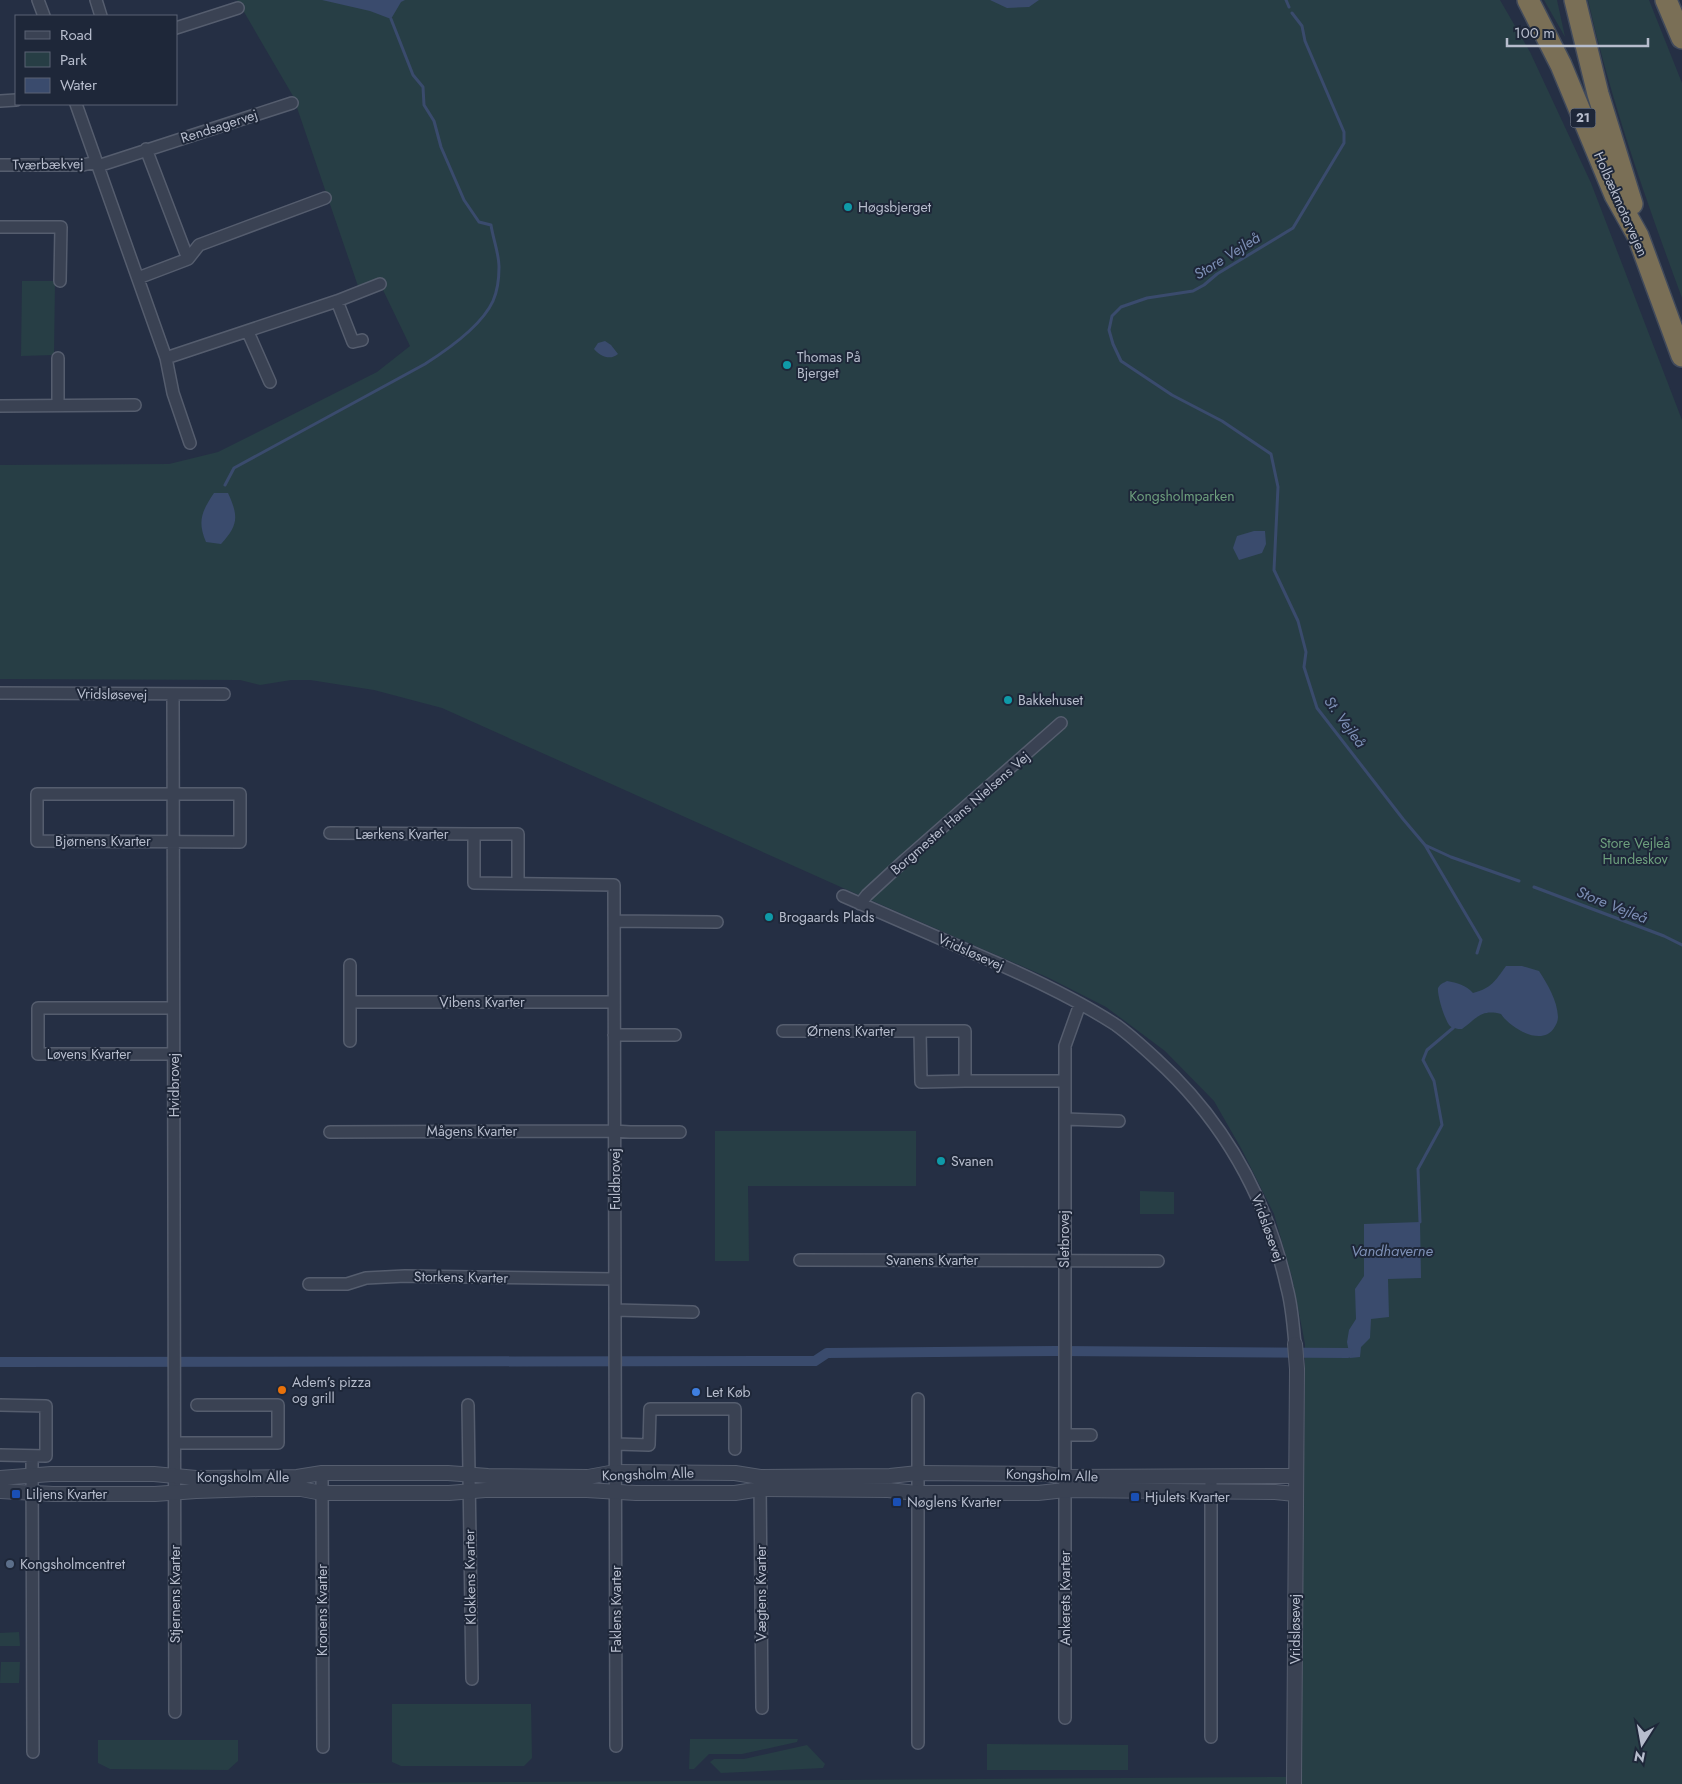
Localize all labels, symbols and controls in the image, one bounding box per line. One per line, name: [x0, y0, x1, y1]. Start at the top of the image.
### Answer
legend: [15, 15, 178, 105]
scale bar: [1507, 15, 1648, 47]
text: 100 m: [1514, 22, 1555, 44]
text: Road: [60, 24, 92, 46]
text: Park: [60, 49, 87, 71]
text: Water: [60, 74, 98, 96]
street label: Rendsagervej: [178, 104, 260, 148]
road number: 21: [1570, 109, 1596, 128]
street label: Holbækmotorvejen: [1589, 149, 1653, 259]
street label: Tværbækvej: [12, 153, 84, 175]
place label: Høgsbjerget: [858, 197, 932, 217]
marker: Høgsbjerget: [842, 201, 854, 213]
water label: Store Vejleå: [1189, 226, 1265, 285]
place label: Thomas På Bjerget: [797, 347, 860, 383]
marker: Thomas På Bjerget: [781, 359, 793, 371]
park label: Kongsholmparken: [1129, 486, 1235, 506]
street label: Vridsløsevej: [77, 683, 147, 705]
place label: Bakkehuset: [1018, 690, 1083, 710]
water label: St. Vejleå: [1319, 692, 1372, 753]
marker: Bakkehuset: [1002, 694, 1014, 706]
street label: Borgmester Hans Nielsens Vej: [886, 747, 1034, 879]
street label: Lærkens Kvarter: [355, 824, 449, 844]
street label: Bjørnens Kvarter: [55, 831, 151, 851]
park label: Store Vejleå Hundeskov: [1600, 833, 1670, 869]
water label: Store Vejleå: [1573, 881, 1651, 929]
place label: Brogaards Plads: [779, 907, 875, 927]
marker: Brogaards Plads: [763, 911, 775, 923]
street label: Vridsløsevej: [935, 929, 1007, 975]
street label: Vibens Kvarter: [439, 992, 525, 1012]
street label: Ørnens Kvarter: [807, 1021, 895, 1041]
street label: Løvens Kvarter: [47, 1044, 131, 1064]
street label: Hvidbrovej: [164, 1053, 184, 1117]
street label: Mågens Kvarter: [427, 1121, 518, 1141]
street label: Fuldbrovej: [605, 1148, 625, 1210]
place label: Svanen: [951, 1151, 993, 1171]
marker: Svanen: [935, 1155, 947, 1167]
street label: Vridsløsevej: [1247, 1191, 1289, 1265]
street label: Sletbrovej: [1054, 1210, 1074, 1268]
water label: Vandhaverne: [1351, 1240, 1433, 1262]
street label: Svanens Kvarter: [886, 1250, 978, 1270]
street label: Storkens Kvarter: [414, 1266, 508, 1288]
place label: Adem’s pizza og grill: [292, 1372, 371, 1408]
place label: Let Køb: [706, 1382, 751, 1402]
marker: Adem’s pizza og grill: [276, 1384, 288, 1396]
marker: Let Køb: [690, 1386, 702, 1398]
street label: Kongsholm Alle: [602, 1462, 694, 1486]
street label: Kongsholm Alle: [1006, 1463, 1098, 1487]
street label: Kongsholm Alle: [197, 1467, 289, 1487]
place label: Liljens Kvarter: [26, 1484, 108, 1504]
place label: Hjulets Kvarter: [1145, 1487, 1230, 1507]
marker: Liljens Kvarter: [10, 1488, 22, 1500]
marker: Hjulets Kvarter: [1129, 1491, 1141, 1503]
place label: Nøglens Kvarter: [907, 1492, 1002, 1512]
marker: Nøglens Kvarter: [891, 1496, 903, 1508]
street label: Klokkens Kvarter: [459, 1529, 481, 1625]
street label: Vægtens Kvarter: [751, 1544, 771, 1641]
street label: Stjernens Kvarter: [165, 1545, 185, 1643]
street label: Ankerets Kvarter: [1055, 1550, 1075, 1646]
place label: Kongsholmcentret: [20, 1554, 126, 1574]
marker: Kongsholmcentret: [4, 1558, 16, 1570]
street label: Kronens Kvarter: [312, 1564, 332, 1656]
street label: Faklens Kvarter: [606, 1565, 626, 1653]
street label: Vridsløsevej: [1285, 1594, 1305, 1664]
north arrow: [1617, 1719, 1667, 1769]
text: N: [1632, 1746, 1647, 1768]

